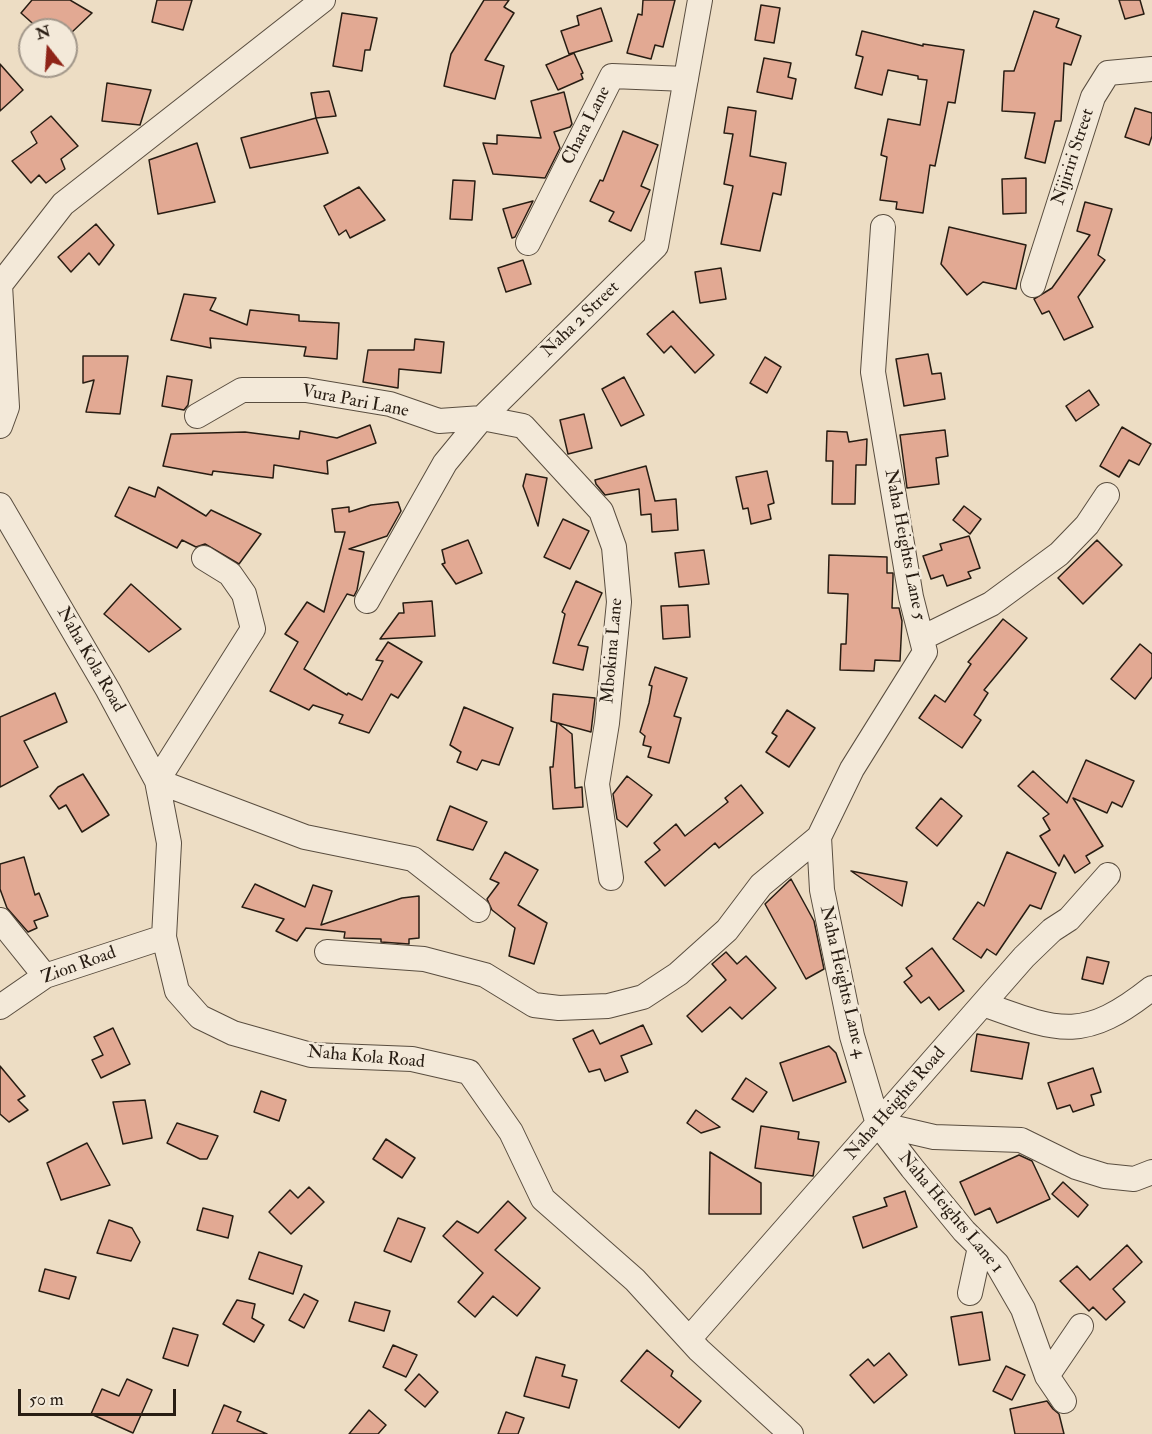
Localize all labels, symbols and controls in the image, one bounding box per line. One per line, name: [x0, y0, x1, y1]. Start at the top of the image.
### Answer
north arrow: [18, 18, 78, 78]
text: N: [34, 21, 53, 44]
street label: Chara Lane: [558, 83, 616, 169]
street label: Nijiriri Street: [1048, 106, 1100, 208]
street label: Naha 2 Street: [538, 277, 624, 363]
street label: Vura Pari Lane: [300, 381, 410, 423]
street label: Naha Heights Lane 5: [879, 468, 929, 622]
street label: Mbokina Lane: [598, 597, 628, 705]
street label: Naha Kola Road: [51, 604, 129, 716]
street label: Naha Heights Lane 4: [814, 904, 870, 1060]
street label: Zion Road: [39, 943, 119, 989]
street label: Naha Kola Road: [306, 1042, 426, 1074]
street label: Naha Heights Road: [841, 1043, 951, 1165]
street label: Naha Heights Lane 1: [893, 1148, 1007, 1278]
scale bar: [21, 1377, 178, 1415]
text: 50 m: [29, 1388, 64, 1411]

